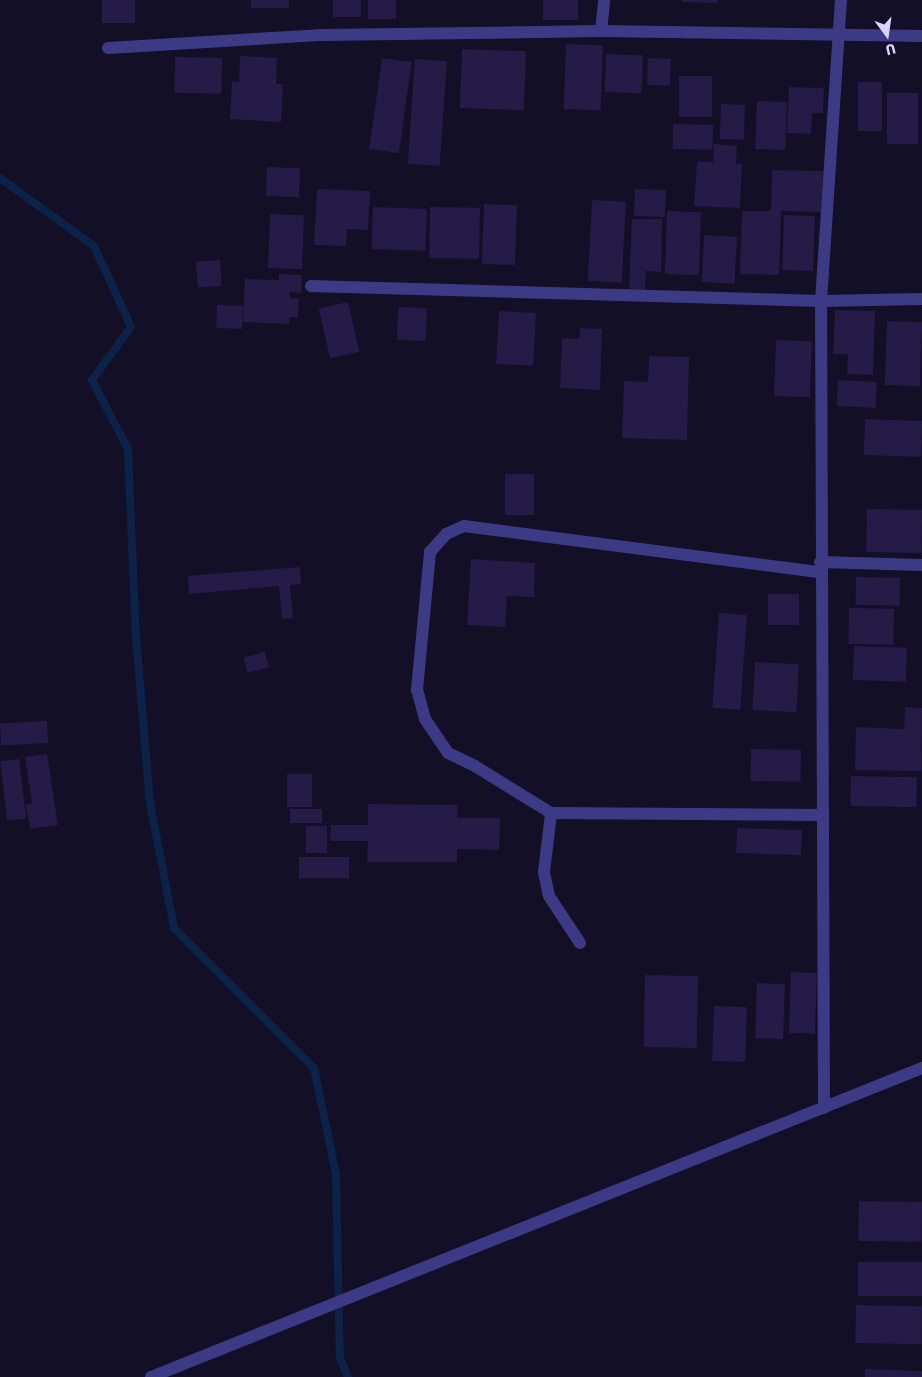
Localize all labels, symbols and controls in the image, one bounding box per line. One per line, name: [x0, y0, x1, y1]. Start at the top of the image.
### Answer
north arrow: [862, 10, 912, 60]
text: U: [883, 39, 898, 60]

